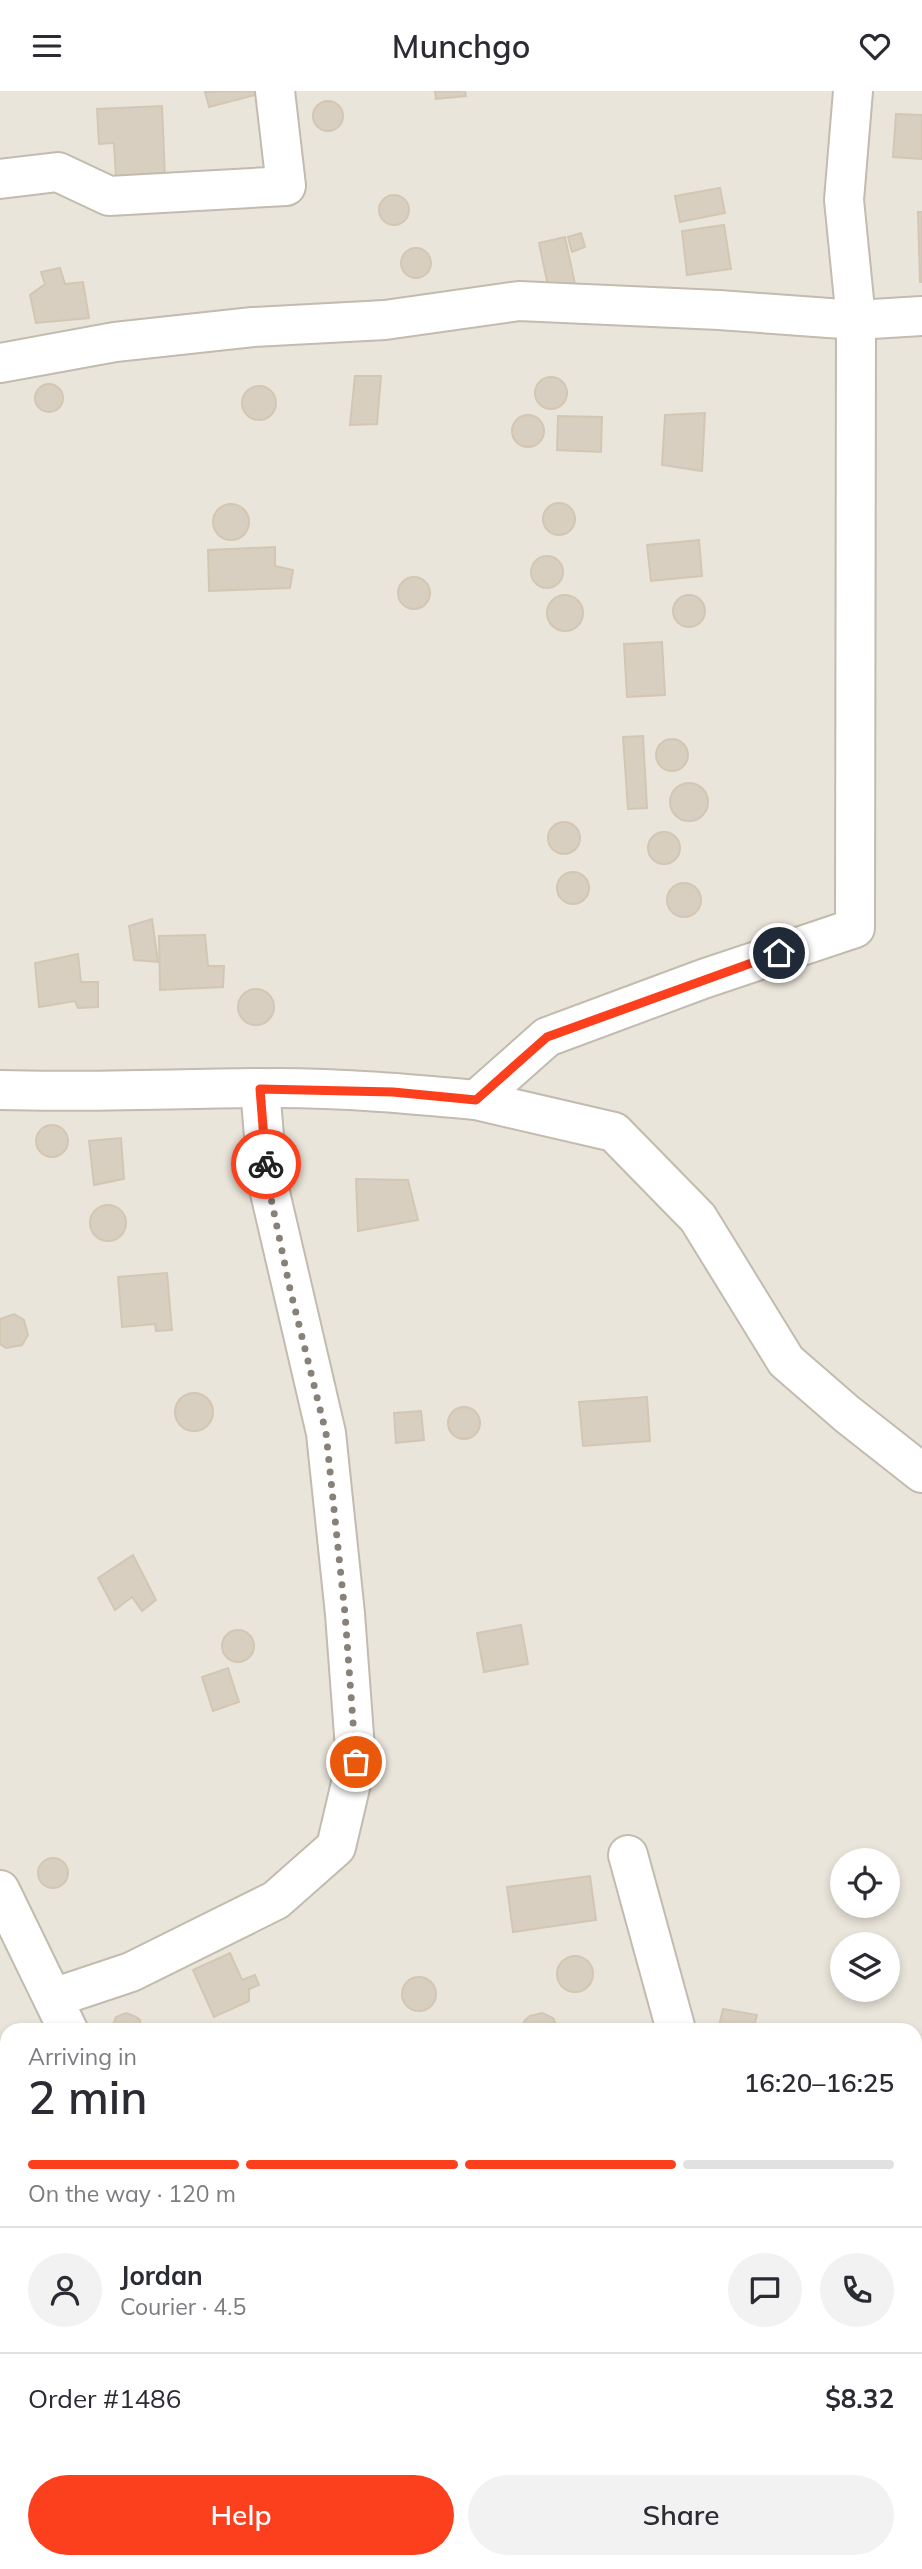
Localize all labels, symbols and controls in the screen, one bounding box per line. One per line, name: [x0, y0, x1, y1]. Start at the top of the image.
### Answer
text: Munchgo: [392, 26, 530, 66]
icon: menu: [28, 27, 66, 65]
icon: heart: [856, 27, 894, 65]
pin: [749, 923, 809, 983]
icon: home: [760, 934, 798, 972]
courier: [231, 1129, 301, 1199]
icon: bike: [247, 1145, 285, 1183]
pin: [326, 1732, 386, 1792]
icon: bag: [337, 1743, 375, 1781]
map controls: [830, 1848, 900, 2002]
button: locate: [830, 1848, 900, 1918]
button: layers: [830, 1932, 900, 2002]
text: Arriving in: [28, 2042, 137, 2071]
text: 16:20–16:25: [744, 2066, 894, 2099]
text: 2 min: [28, 2068, 147, 2126]
text: On the way · 120 m: [28, 2179, 236, 2208]
button: person: [28, 2253, 102, 2327]
button: chat: [728, 2253, 802, 2327]
button: phone: [820, 2253, 894, 2327]
text: Jordan: [120, 2259, 203, 2292]
text: Courier · 4.5: [120, 2292, 246, 2321]
text: Order #1486: [28, 2382, 181, 2415]
text: $8.32: [825, 2382, 894, 2415]
button: Help: [28, 2475, 454, 2555]
button: Share: [468, 2475, 894, 2555]

